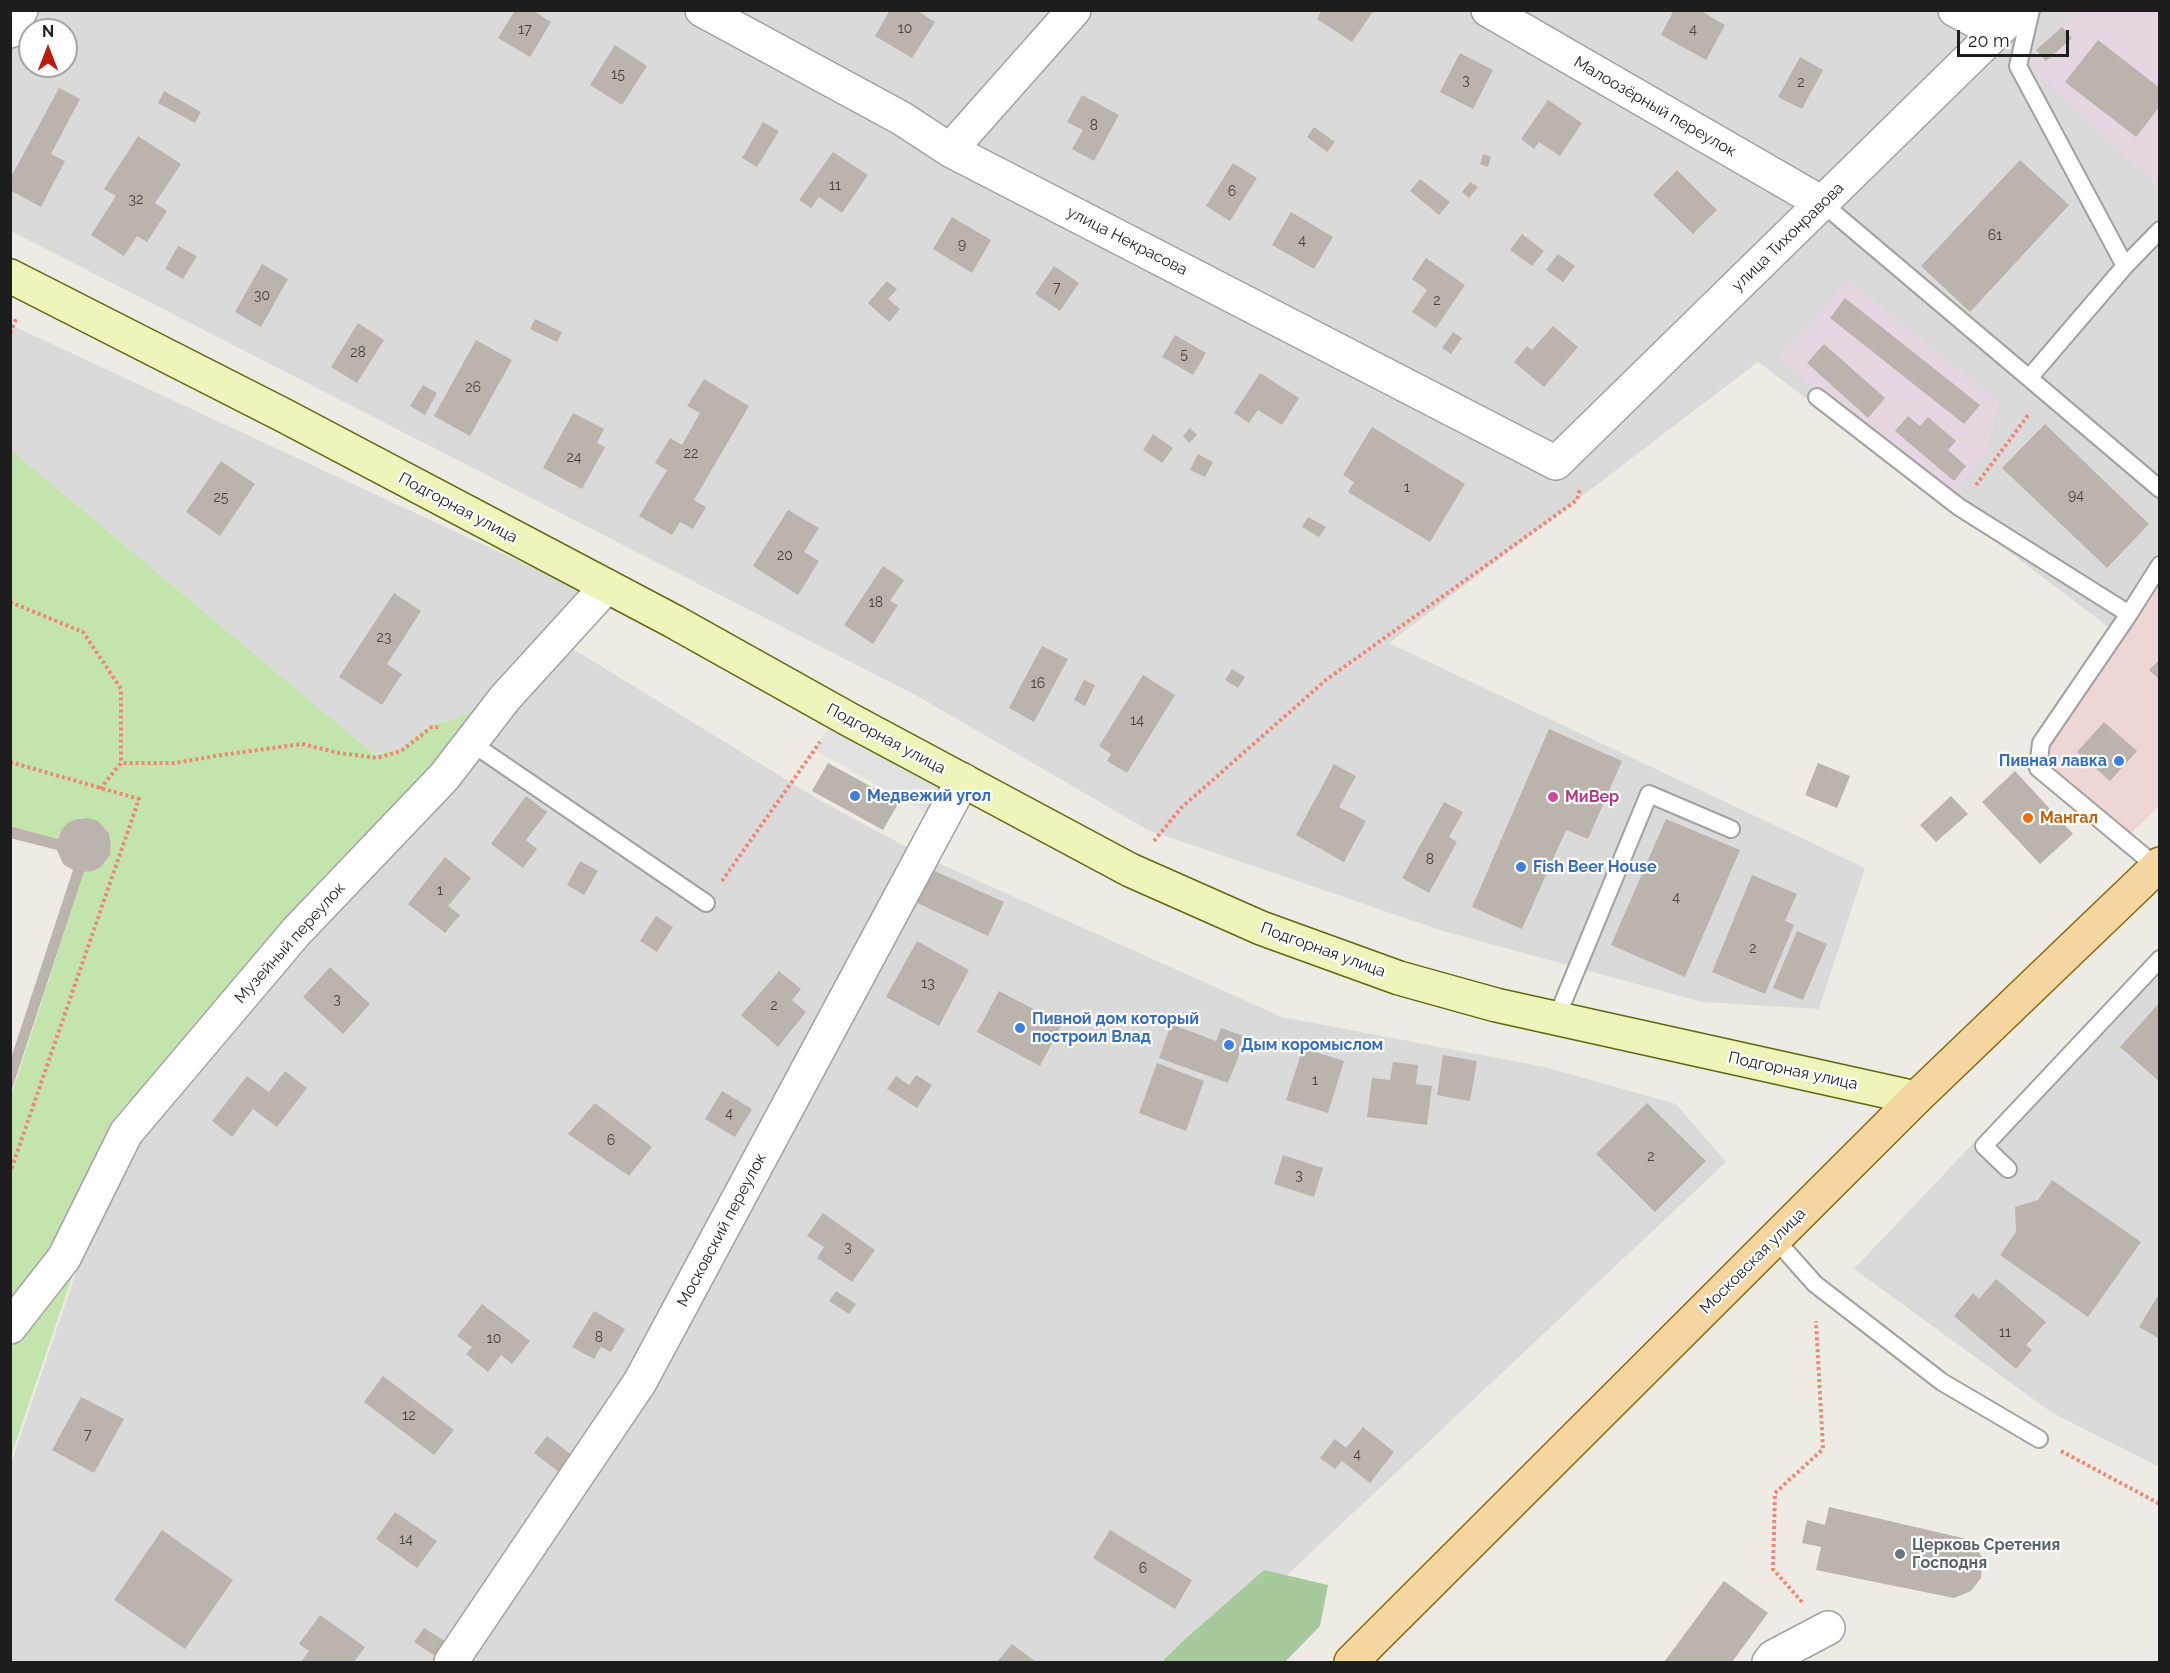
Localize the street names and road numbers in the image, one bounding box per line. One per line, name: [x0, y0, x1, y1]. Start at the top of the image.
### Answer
street label: Малоозёрный переулок: [1570, 53, 1740, 161]
street label: улица Тихонравова: [1728, 179, 1848, 295]
street label: улица Некрасова: [1063, 202, 1191, 280]
street label: Подгорная улица: [395, 469, 521, 547]
street label: Подгорная улица: [823, 700, 949, 778]
street label: Музейный переулок: [231, 879, 349, 1007]
street label: Подгорная улица: [1258, 918, 1388, 982]
street label: Подгорная улица: [1727, 1048, 1859, 1094]
street label: Московский переулок: [673, 1150, 771, 1310]
street label: Московская улица: [1696, 1204, 1810, 1318]

